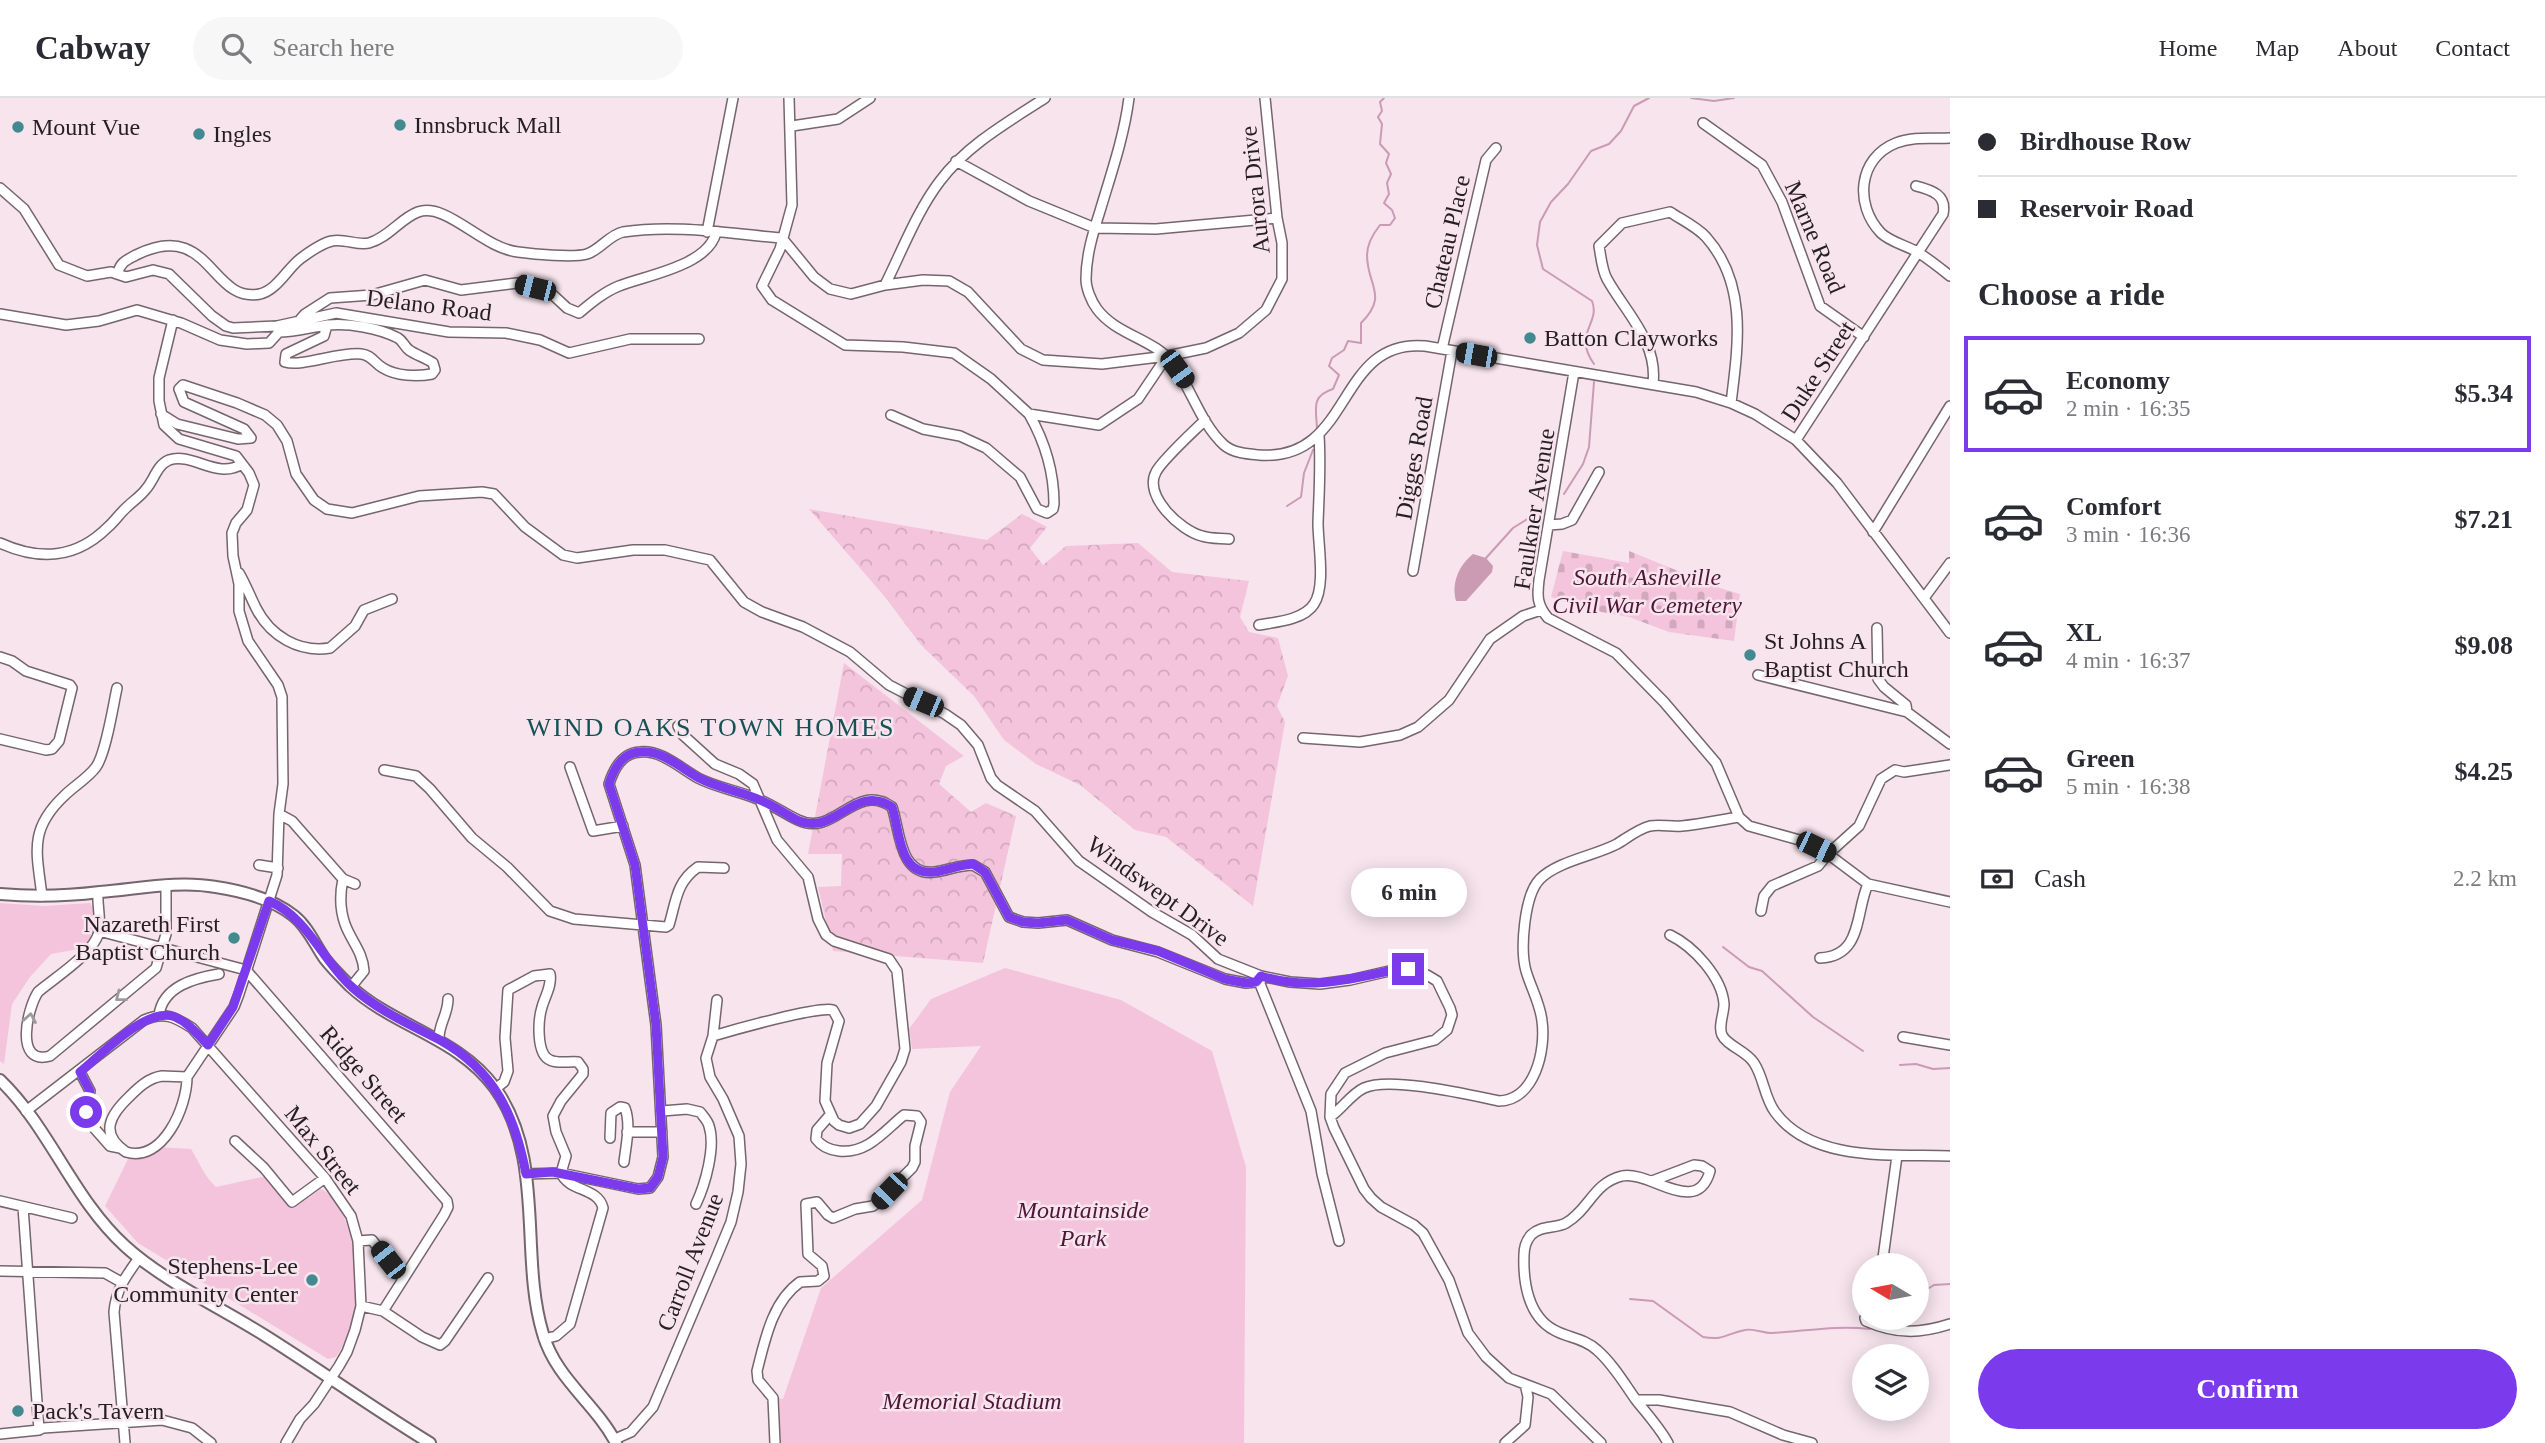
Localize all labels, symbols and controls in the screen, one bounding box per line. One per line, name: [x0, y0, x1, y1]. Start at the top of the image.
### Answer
search box: [193, 17, 683, 80]
icon: search: [217, 29, 255, 67]
text: Cabway: [35, 30, 151, 66]
text: Search here: [273, 33, 395, 62]
text: Home: [2159, 35, 2217, 61]
text: Map: [2255, 35, 2299, 61]
text: About: [2337, 35, 2397, 61]
text: Contact: [2435, 35, 2510, 61]
place label: Innsbruck Mall: [414, 112, 562, 138]
place label: Mount Vue: [32, 114, 140, 140]
marker: Innsbruck Mall: [392, 117, 408, 133]
marker: Mount Vue: [10, 119, 26, 135]
place label: Ingles: [213, 121, 272, 147]
street label: Aurora Drive: [1235, 125, 1275, 255]
marker: Ingles: [191, 126, 207, 142]
text: Birdhouse Row: [2020, 127, 2191, 156]
street label: Chateau Place: [1419, 173, 1475, 311]
street label: Marne Road: [1780, 177, 1850, 297]
text: Reservoir Road: [2020, 194, 2194, 223]
car: [513, 273, 558, 303]
text: Choose a ride: [1978, 276, 2165, 312]
street label: Delano Road: [365, 284, 493, 326]
street label: Duke Street: [1776, 316, 1860, 426]
place label: Batton Clayworks: [1544, 325, 1718, 351]
marker: Batton Clayworks: [1522, 330, 1538, 346]
car: [1454, 341, 1499, 369]
car: [1157, 346, 1198, 392]
icon: car: [1982, 363, 2045, 426]
text: Economy: [2066, 366, 2170, 395]
text: $5.34: [2455, 379, 2513, 408]
street label: Digges Road: [1390, 394, 1438, 522]
text: 2 min · 16:35: [2066, 396, 2191, 421]
street label: Faulkner Avenue: [1508, 427, 1560, 591]
icon: car: [1982, 489, 2045, 552]
text: Comfort: [2066, 492, 2161, 521]
text: $7.21: [2455, 505, 2513, 534]
text: 3 min · 16:36: [2066, 522, 2191, 547]
park label: South Asheville Civil War Cemetery: [1552, 564, 1742, 618]
icon: car: [1982, 615, 2045, 678]
text: XL: [2066, 618, 2102, 647]
place label: St Johns A Baptist Church: [1764, 628, 1909, 682]
text: $9.08: [2455, 631, 2513, 660]
marker: St Johns A Baptist Church: [1742, 647, 1758, 663]
text: 4 min · 16:37: [2066, 648, 2191, 673]
car: [900, 684, 947, 720]
district label: WIND OAKS TOWN HOMES: [526, 713, 896, 742]
icon: car: [1982, 741, 2045, 804]
text: Green: [2066, 744, 2135, 773]
text: $4.25: [2455, 757, 2513, 786]
text: 5 min · 16:38: [2066, 774, 2191, 799]
car: [1793, 828, 1840, 866]
street label: Windswept Drive: [1082, 831, 1234, 951]
icon: cash: [1978, 860, 2016, 898]
text: Cash: [2034, 864, 2086, 893]
text: 2.2 km: [2453, 866, 2517, 891]
callout: 6 min: [1350, 868, 1466, 916]
text: 6 min: [1381, 880, 1437, 905]
place label: Nazareth First Baptist Church: [75, 911, 220, 965]
marker: Nazareth First Baptist Church: [226, 930, 242, 946]
route end: [1392, 953, 1424, 985]
one-way arrow: [115, 989, 128, 1002]
one-way arrow: [22, 1012, 37, 1024]
street label: Ridge Street: [315, 1020, 413, 1128]
route start: [70, 1096, 102, 1128]
street label: Max Street: [280, 1101, 367, 1200]
car: [867, 1169, 912, 1213]
street label: Carroll Avenue: [652, 1189, 728, 1335]
park label: Mountainside Park: [1016, 1197, 1149, 1251]
car: [367, 1237, 410, 1283]
place label: Stephens-Lee Community Center: [113, 1253, 298, 1307]
north arrow: [1852, 1253, 1928, 1330]
map controls: [1852, 1253, 1929, 1421]
marker: Stephens-Lee Community Center: [304, 1272, 320, 1288]
button: layers: [1852, 1344, 1929, 1421]
button: Confirm: [1978, 1349, 2517, 1429]
park label: Memorial Stadium: [881, 1388, 1062, 1414]
place label: Pack's Tavern: [32, 1398, 164, 1424]
marker: Pack's Tavern: [10, 1403, 26, 1419]

